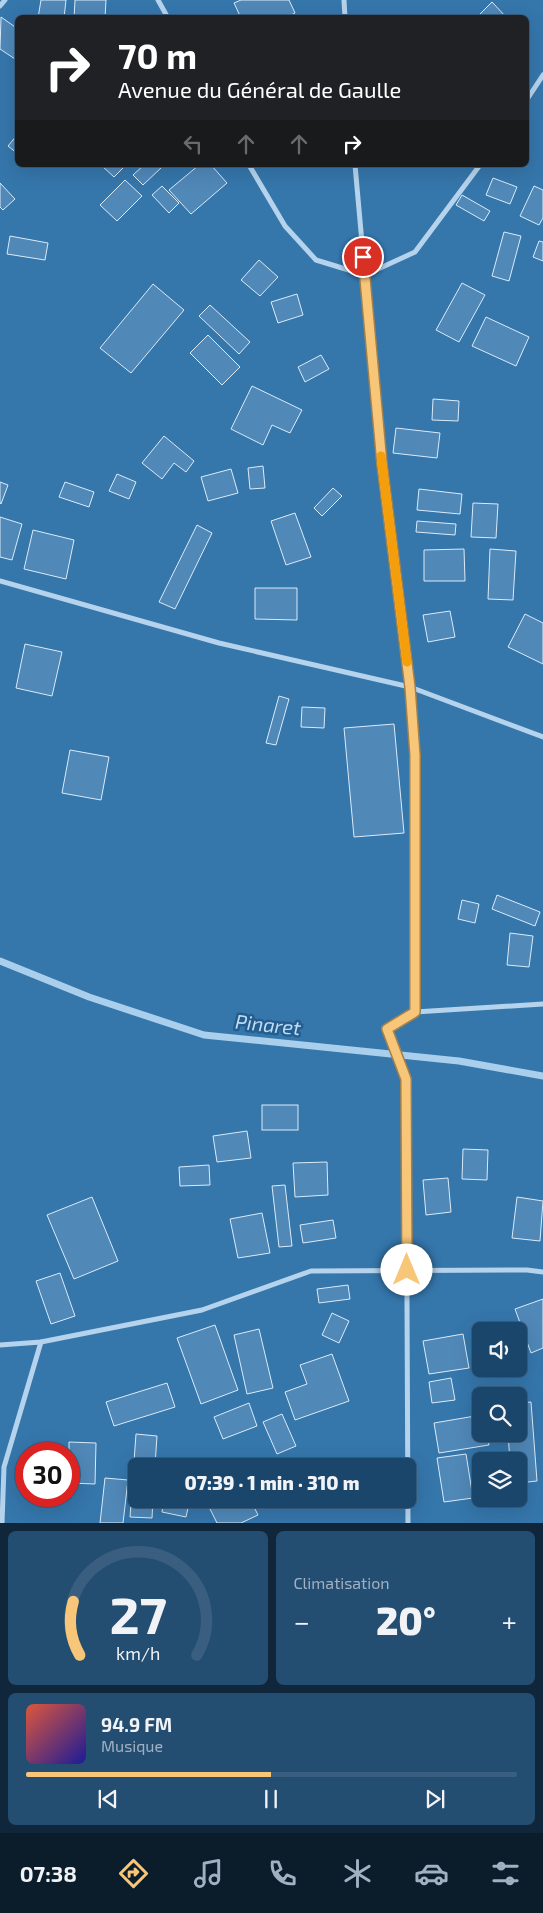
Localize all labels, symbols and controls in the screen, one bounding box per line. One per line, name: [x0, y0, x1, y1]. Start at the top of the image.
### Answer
text: 70 m: [118, 34, 197, 76]
icon: right: [35, 35, 100, 100]
text: Avenue du Général de Gaulle: [118, 76, 401, 102]
icon: left: [179, 130, 207, 158]
icon: ahead: [232, 130, 260, 158]
icon: ahead: [285, 130, 313, 158]
icon: right: [338, 130, 366, 158]
pin: [342, 236, 384, 278]
icon: arrive: [349, 243, 377, 271]
water label: Pinaret: [234, 1009, 303, 1039]
position arrow: [380, 1243, 432, 1295]
map controls: [472, 1322, 527, 1507]
button: sound: [472, 1322, 527, 1377]
button: search: [472, 1387, 527, 1442]
speed limit sign: 30: [15, 1442, 80, 1507]
button: layers: [472, 1452, 527, 1507]
text: 07:39 · 1 min · 310 m: [185, 1471, 359, 1494]
text: Climatisation: [294, 1573, 390, 1592]
text: 27: [109, 1582, 167, 1644]
text: 20°: [376, 1597, 436, 1643]
text: −: [294, 1604, 310, 1638]
text: +: [502, 1604, 517, 1638]
text: km/h: [116, 1642, 160, 1664]
text: 94.9 FM: [101, 1713, 172, 1736]
text: Musique: [101, 1736, 163, 1755]
icon: previous: [94, 1785, 122, 1813]
icon: pause: [257, 1785, 285, 1813]
icon: next: [421, 1785, 449, 1813]
icon: directions: [116, 1856, 151, 1891]
icon: music: [191, 1856, 226, 1891]
icon: phone: [265, 1856, 300, 1891]
icon: climate: [340, 1856, 375, 1891]
icon: car: [414, 1856, 449, 1891]
icon: filters: [488, 1856, 523, 1891]
text: 07:38: [20, 1860, 77, 1886]

